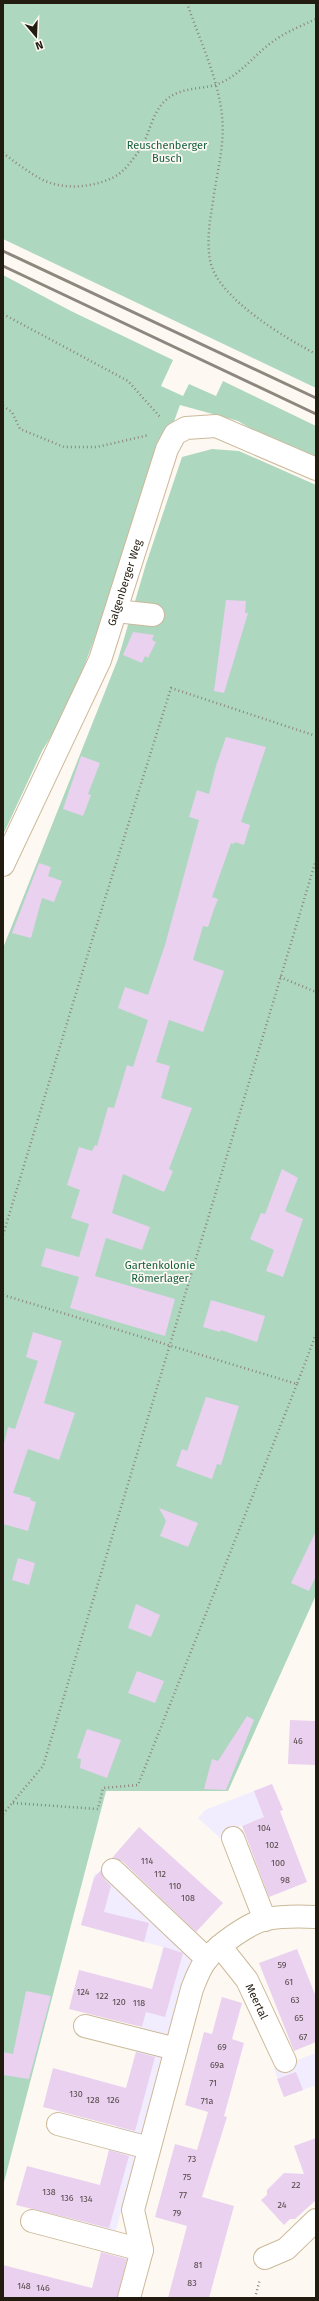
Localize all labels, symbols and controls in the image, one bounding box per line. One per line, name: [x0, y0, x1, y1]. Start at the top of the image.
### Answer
north arrow: [16, 16, 56, 56]
text: N: [34, 38, 45, 52]
park label: Reuschenberger Busch: [127, 139, 208, 165]
street label: Galgenberger Weg: [105, 538, 145, 628]
park label: Gartenkolonie Römerlager: [125, 1259, 195, 1285]
house number: 46: [293, 1736, 303, 1746]
house number: 104: [257, 1823, 271, 1833]
house number: 102: [265, 1840, 279, 1850]
house number: 114: [141, 1856, 153, 1866]
house number: 100: [271, 1858, 285, 1868]
house number: 112: [154, 1869, 166, 1879]
house number: 98: [280, 1875, 290, 1885]
house number: 110: [169, 1881, 181, 1891]
house number: 108: [181, 1893, 195, 1903]
house number: 59: [277, 1960, 287, 1970]
house number: 61: [285, 1977, 293, 1987]
street label: Meertal: [243, 1982, 270, 2021]
house number: 124: [77, 1987, 90, 1997]
house number: 122: [96, 1991, 108, 2001]
house number: 63: [290, 1995, 300, 2005]
house number: 120: [112, 1997, 126, 2007]
house number: 118: [133, 1998, 145, 2008]
house number: 65: [294, 2013, 304, 2023]
house number: 67: [299, 2032, 307, 2042]
house number: 69: [217, 2042, 227, 2052]
house number: 69a: [210, 2060, 224, 2070]
house number: 71: [209, 2078, 217, 2088]
house number: 130: [69, 2089, 83, 2099]
house number: 128: [86, 2095, 100, 2105]
house number: 126: [106, 2095, 120, 2105]
house number: 71a: [201, 2096, 213, 2106]
house number: 73: [188, 2154, 196, 2164]
house number: 75: [183, 2172, 192, 2182]
house number: 22: [292, 2180, 300, 2190]
house number: 138: [42, 2187, 56, 2197]
house number: 77: [179, 2190, 187, 2200]
house number: 136: [60, 2193, 74, 2203]
house number: 134: [79, 2194, 93, 2204]
house number: 24: [277, 2200, 287, 2210]
house number: 79: [173, 2208, 182, 2218]
house number: 81: [194, 2260, 202, 2270]
house number: 83: [187, 2278, 197, 2288]
house number: 148: [17, 2281, 31, 2291]
house number: 146: [36, 2283, 50, 2293]

